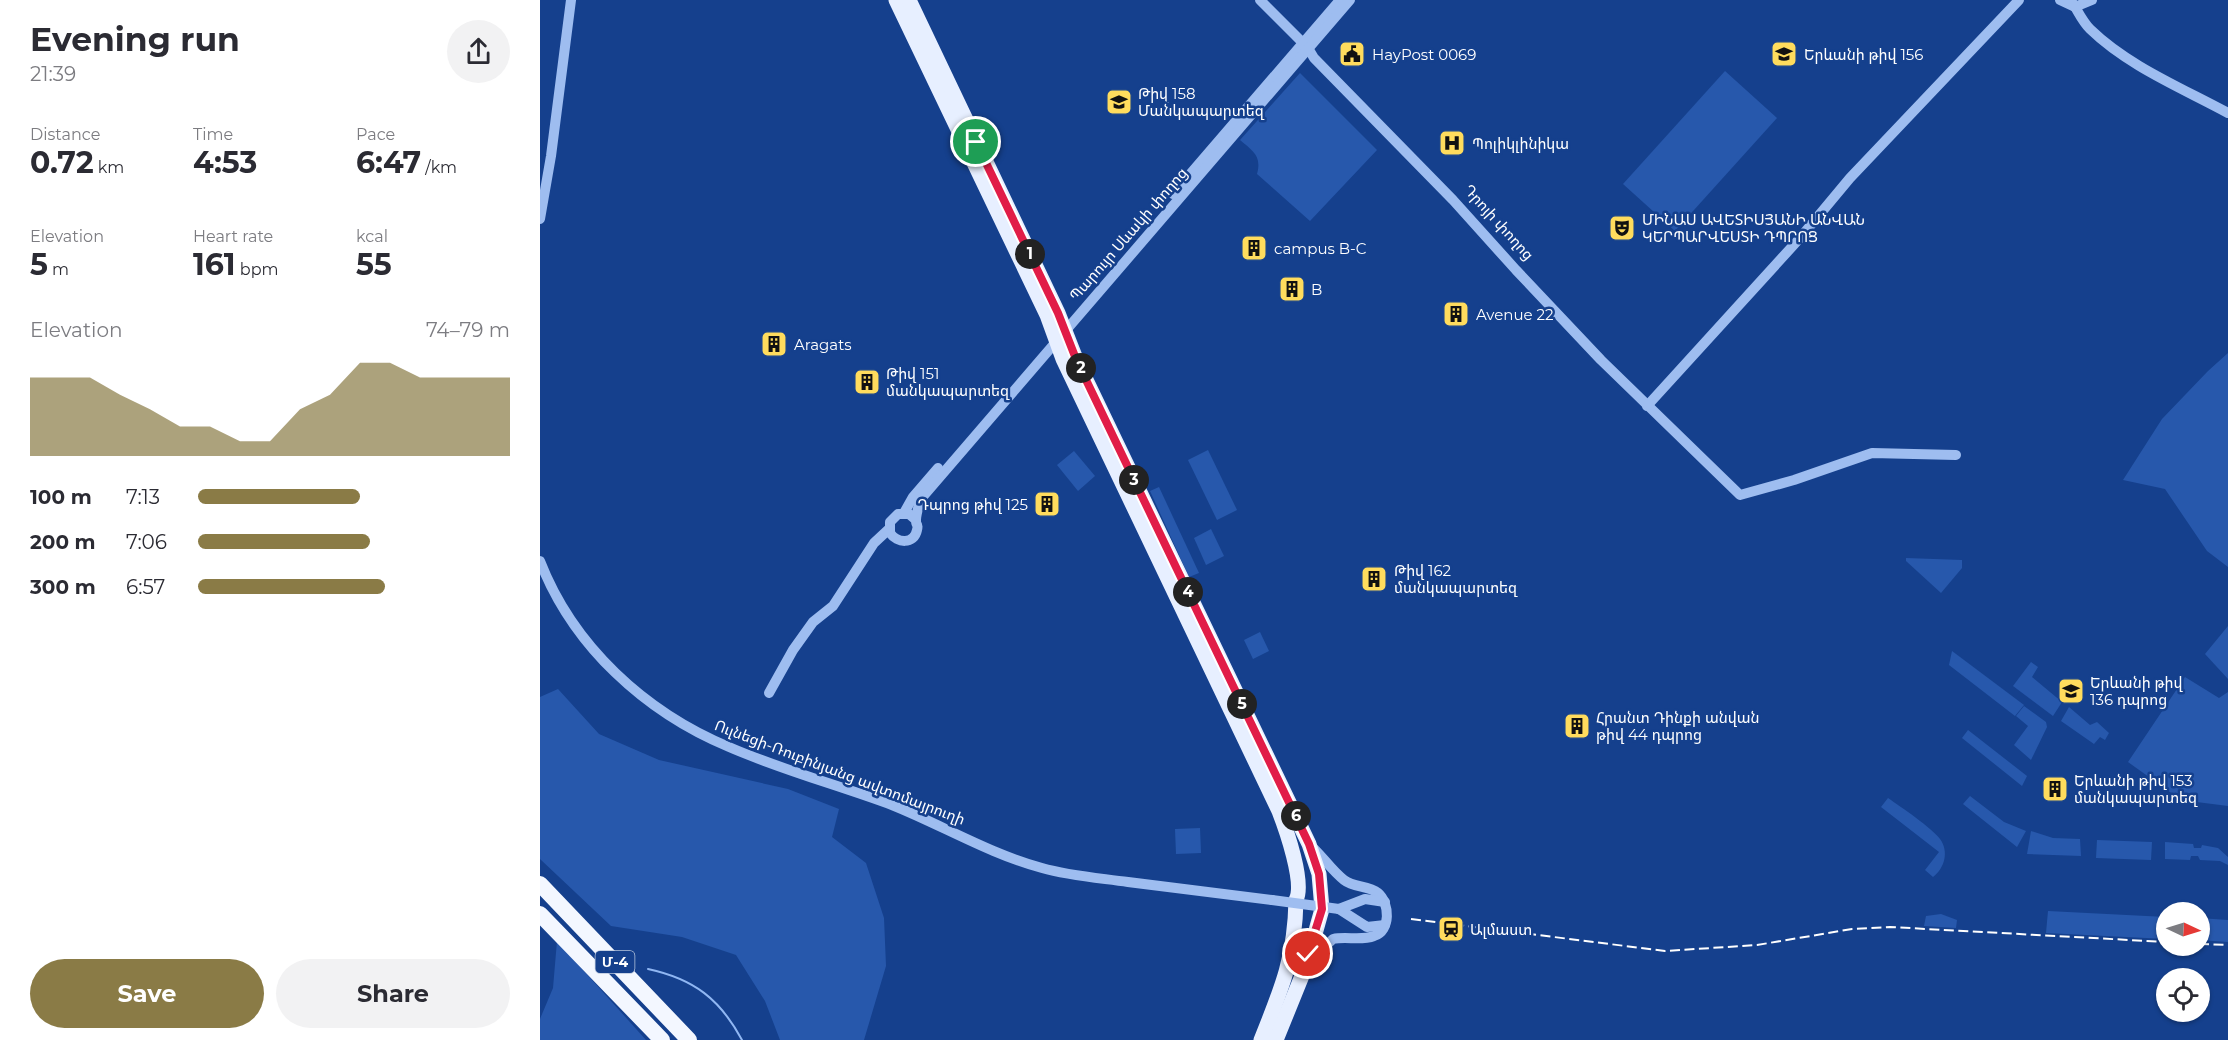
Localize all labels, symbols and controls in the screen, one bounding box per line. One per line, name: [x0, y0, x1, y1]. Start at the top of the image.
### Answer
text: Evening run: [30, 19, 240, 59]
button: share: [447, 20, 510, 83]
public building icon: HayPost 0069: [1337, 39, 1367, 69]
school or university icon: Երևանի թիվ 156: [1769, 39, 1799, 69]
place label: HayPost 0069: [1372, 45, 1476, 64]
place label: Երևանի թիվ 156: [1804, 45, 1923, 64]
text: 21:39: [30, 62, 76, 86]
place label: Թիվ 158 Մանկապարտեզ: [1138, 84, 1265, 120]
school or university icon: Թիվ 158 Մանկապարտեզ: [1104, 87, 1134, 117]
pin: [950, 116, 1001, 167]
text: Distance: [30, 125, 100, 144]
text: Time: [193, 125, 233, 144]
text: Pace: [356, 125, 395, 144]
icon: arrive: [959, 125, 992, 158]
hospital icon: Պոլիկլինիկա: [1437, 128, 1467, 158]
place label: Պոլիկլինիկա: [1472, 134, 1569, 153]
text: 0.72: [30, 144, 94, 181]
text: 4:53: [193, 144, 257, 181]
text: 6:47: [356, 144, 421, 181]
text: km: [94, 158, 124, 177]
text: /km: [421, 158, 457, 177]
street label: Պարույր Սևակի փողոց: [1065, 163, 1191, 305]
street label: Դրոյի փողոց: [1460, 180, 1538, 264]
place label: ՄԻՆԱՍ ԱՎԵՏԻՍՅԱՆԻ ԱՆՎԱՆ ԿԵՐՊԱՐՎԵՍՏԻ ԴՊՐՈՑ: [1642, 210, 1865, 246]
theatre icon: ՄԻՆԱՍ ԱՎԵՏԻՍՅԱՆԻ ԱՆՎԱՆ ԿԵՐՊԱՐՎԵՍՏԻ ԴՊՐՈՑ: [1607, 213, 1637, 243]
text: Elevation: [30, 227, 104, 246]
text: Heart rate: [193, 227, 273, 246]
text: kcal: [356, 227, 388, 246]
building icon: campus B-C: [1239, 233, 1269, 263]
pin: 1: [1015, 239, 1045, 269]
place label: campus B-C: [1274, 239, 1367, 258]
text: 1: [1027, 244, 1033, 263]
text: 5: [30, 246, 48, 283]
text: 161: [193, 246, 236, 283]
text: 55: [356, 246, 392, 283]
text: m: [48, 260, 69, 279]
text: bpm: [236, 260, 279, 279]
building icon: B: [1277, 274, 1307, 304]
place label: B: [1311, 280, 1322, 299]
building icon: Avenue 22: [1441, 299, 1471, 329]
place label: Avenue 22: [1476, 305, 1554, 324]
text: Elevation: [30, 318, 122, 342]
text: 74–79 m: [426, 318, 510, 342]
building icon: Aragats: [759, 329, 789, 359]
place label: Aragats: [794, 335, 852, 354]
pin: 2: [1066, 353, 1096, 383]
text: 2: [1076, 358, 1086, 377]
place label: Թիվ 151 մանկապարտեզ: [886, 364, 1010, 400]
building icon: Թիվ 151 մանկապարտեզ: [852, 367, 882, 397]
pin: 3: [1119, 465, 1149, 495]
text: 3: [1129, 470, 1139, 489]
text: 100 m: [30, 485, 92, 509]
text: 7:13: [126, 485, 160, 509]
building icon: Դպրոց թիվ 125: [1032, 489, 1062, 519]
place label: Դպրոց թիվ 125: [918, 495, 1028, 514]
text: 200 m: [30, 530, 96, 554]
text: 7:06: [126, 530, 167, 554]
place label: Թիվ 162 մանկապարտեզ: [1394, 561, 1518, 597]
building icon: Թիվ 162 մանկապարտեզ: [1359, 564, 1389, 594]
text: 300 m: [30, 575, 96, 599]
text: 6:57: [126, 575, 165, 599]
pin: 4: [1173, 577, 1203, 607]
text: 4: [1182, 582, 1194, 601]
place label: Երևանի թիվ 136 դպրոց: [2090, 673, 2183, 709]
school or university icon: Երևանի թիվ 136 դպրոց: [2056, 676, 2086, 706]
pin: 5: [1227, 689, 1257, 719]
text: 5: [1237, 694, 1247, 713]
place label: Հրանտ Դինքի անվան թիվ 44 դպրոց: [1596, 708, 1759, 744]
building icon: Հրանտ Դինքի անվան թիվ 44 դպրոց: [1562, 711, 1592, 741]
street label: Ուլնեցի-Ռուբինյանց ավտոմայրուղի: [712, 715, 968, 829]
place label: Երևանի թիվ 153 մանկապարտեզ: [2074, 771, 2198, 807]
building icon: Երևանի թիվ 153 մանկապարտեզ: [2040, 774, 2070, 804]
pin: 6: [1281, 801, 1311, 831]
text: 6: [1291, 806, 1301, 825]
north arrow: [2156, 902, 2210, 956]
map controls: [2156, 902, 2210, 1022]
station icon: Ալմաստ: [1436, 914, 1466, 944]
place label: Ալմաստ: [1470, 920, 1532, 939]
pin: [1282, 928, 1333, 979]
icon: check: [1291, 937, 1324, 970]
road number: Մ-4: [596, 951, 634, 973]
button: Save: [30, 959, 264, 1028]
button: Share: [276, 959, 510, 1028]
button: locate: [2156, 968, 2210, 1022]

